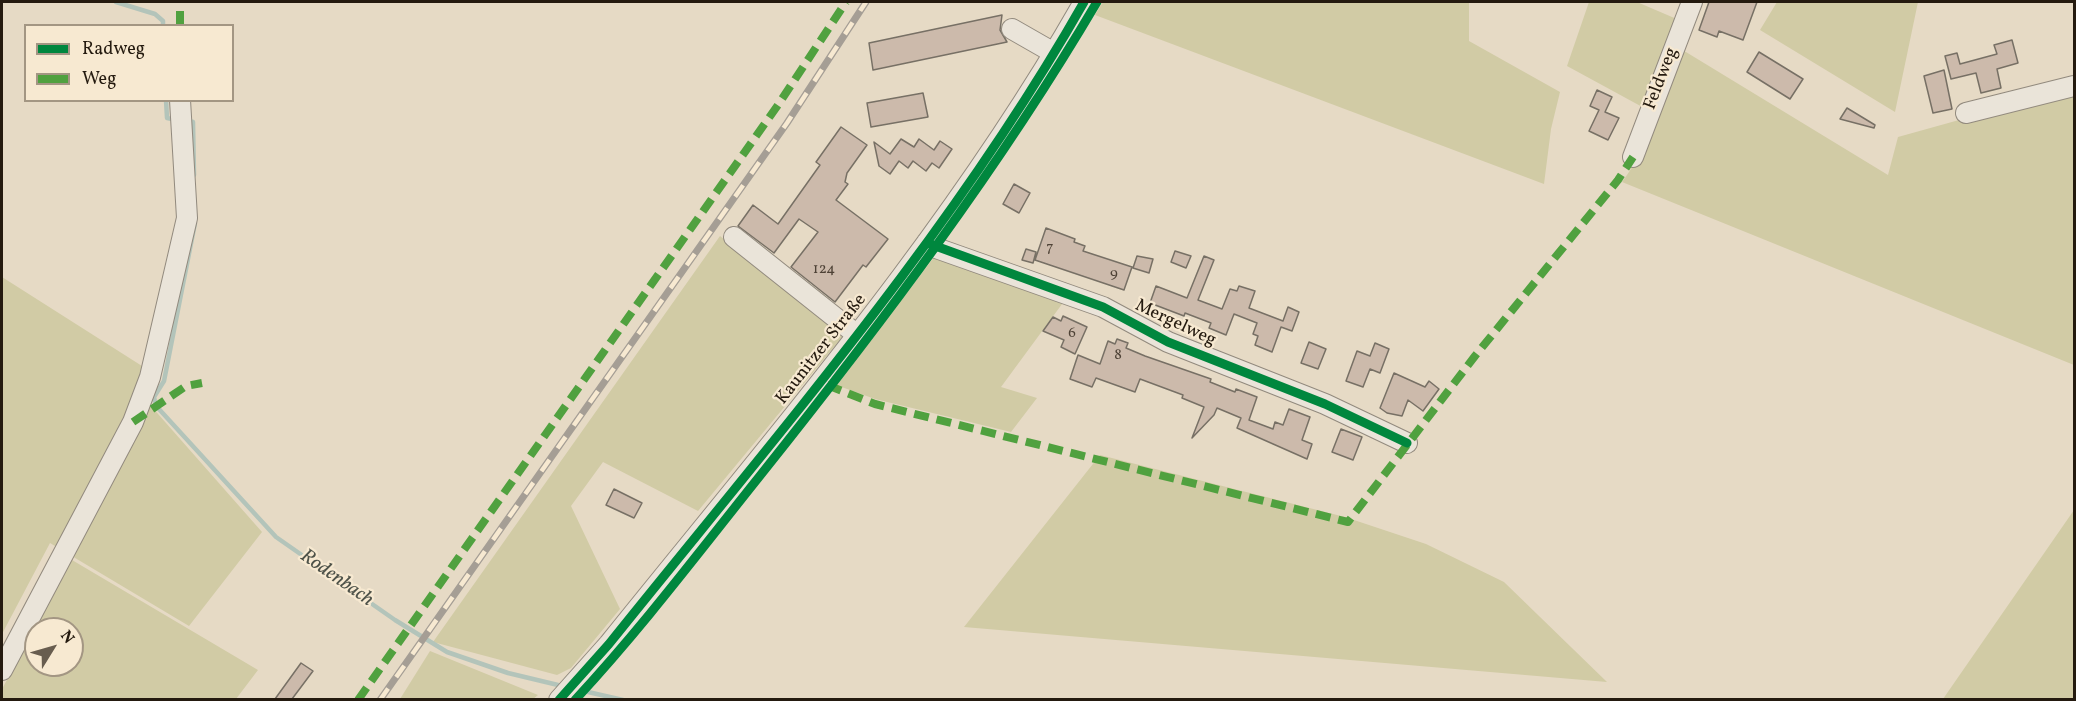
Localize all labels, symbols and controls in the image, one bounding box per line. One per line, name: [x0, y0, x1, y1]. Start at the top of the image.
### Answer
legend: [24, 24, 234, 102]
text: Radweg: [82, 37, 145, 62]
street label: Feldweg: [1640, 45, 1684, 113]
text: Weg: [82, 67, 116, 92]
house number: 7: [1046, 239, 1054, 257]
house number: 124: [813, 261, 835, 279]
house number: 9: [1110, 265, 1118, 283]
street label: Kaunitzer Straße: [772, 290, 872, 410]
street label: Mergelweg: [1131, 296, 1219, 352]
house number: 6: [1068, 325, 1076, 343]
house number: 8: [1114, 347, 1122, 365]
water label: Rodenbach: [295, 545, 377, 613]
north arrow: [24, 617, 84, 677]
text: N: [54, 626, 79, 649]

